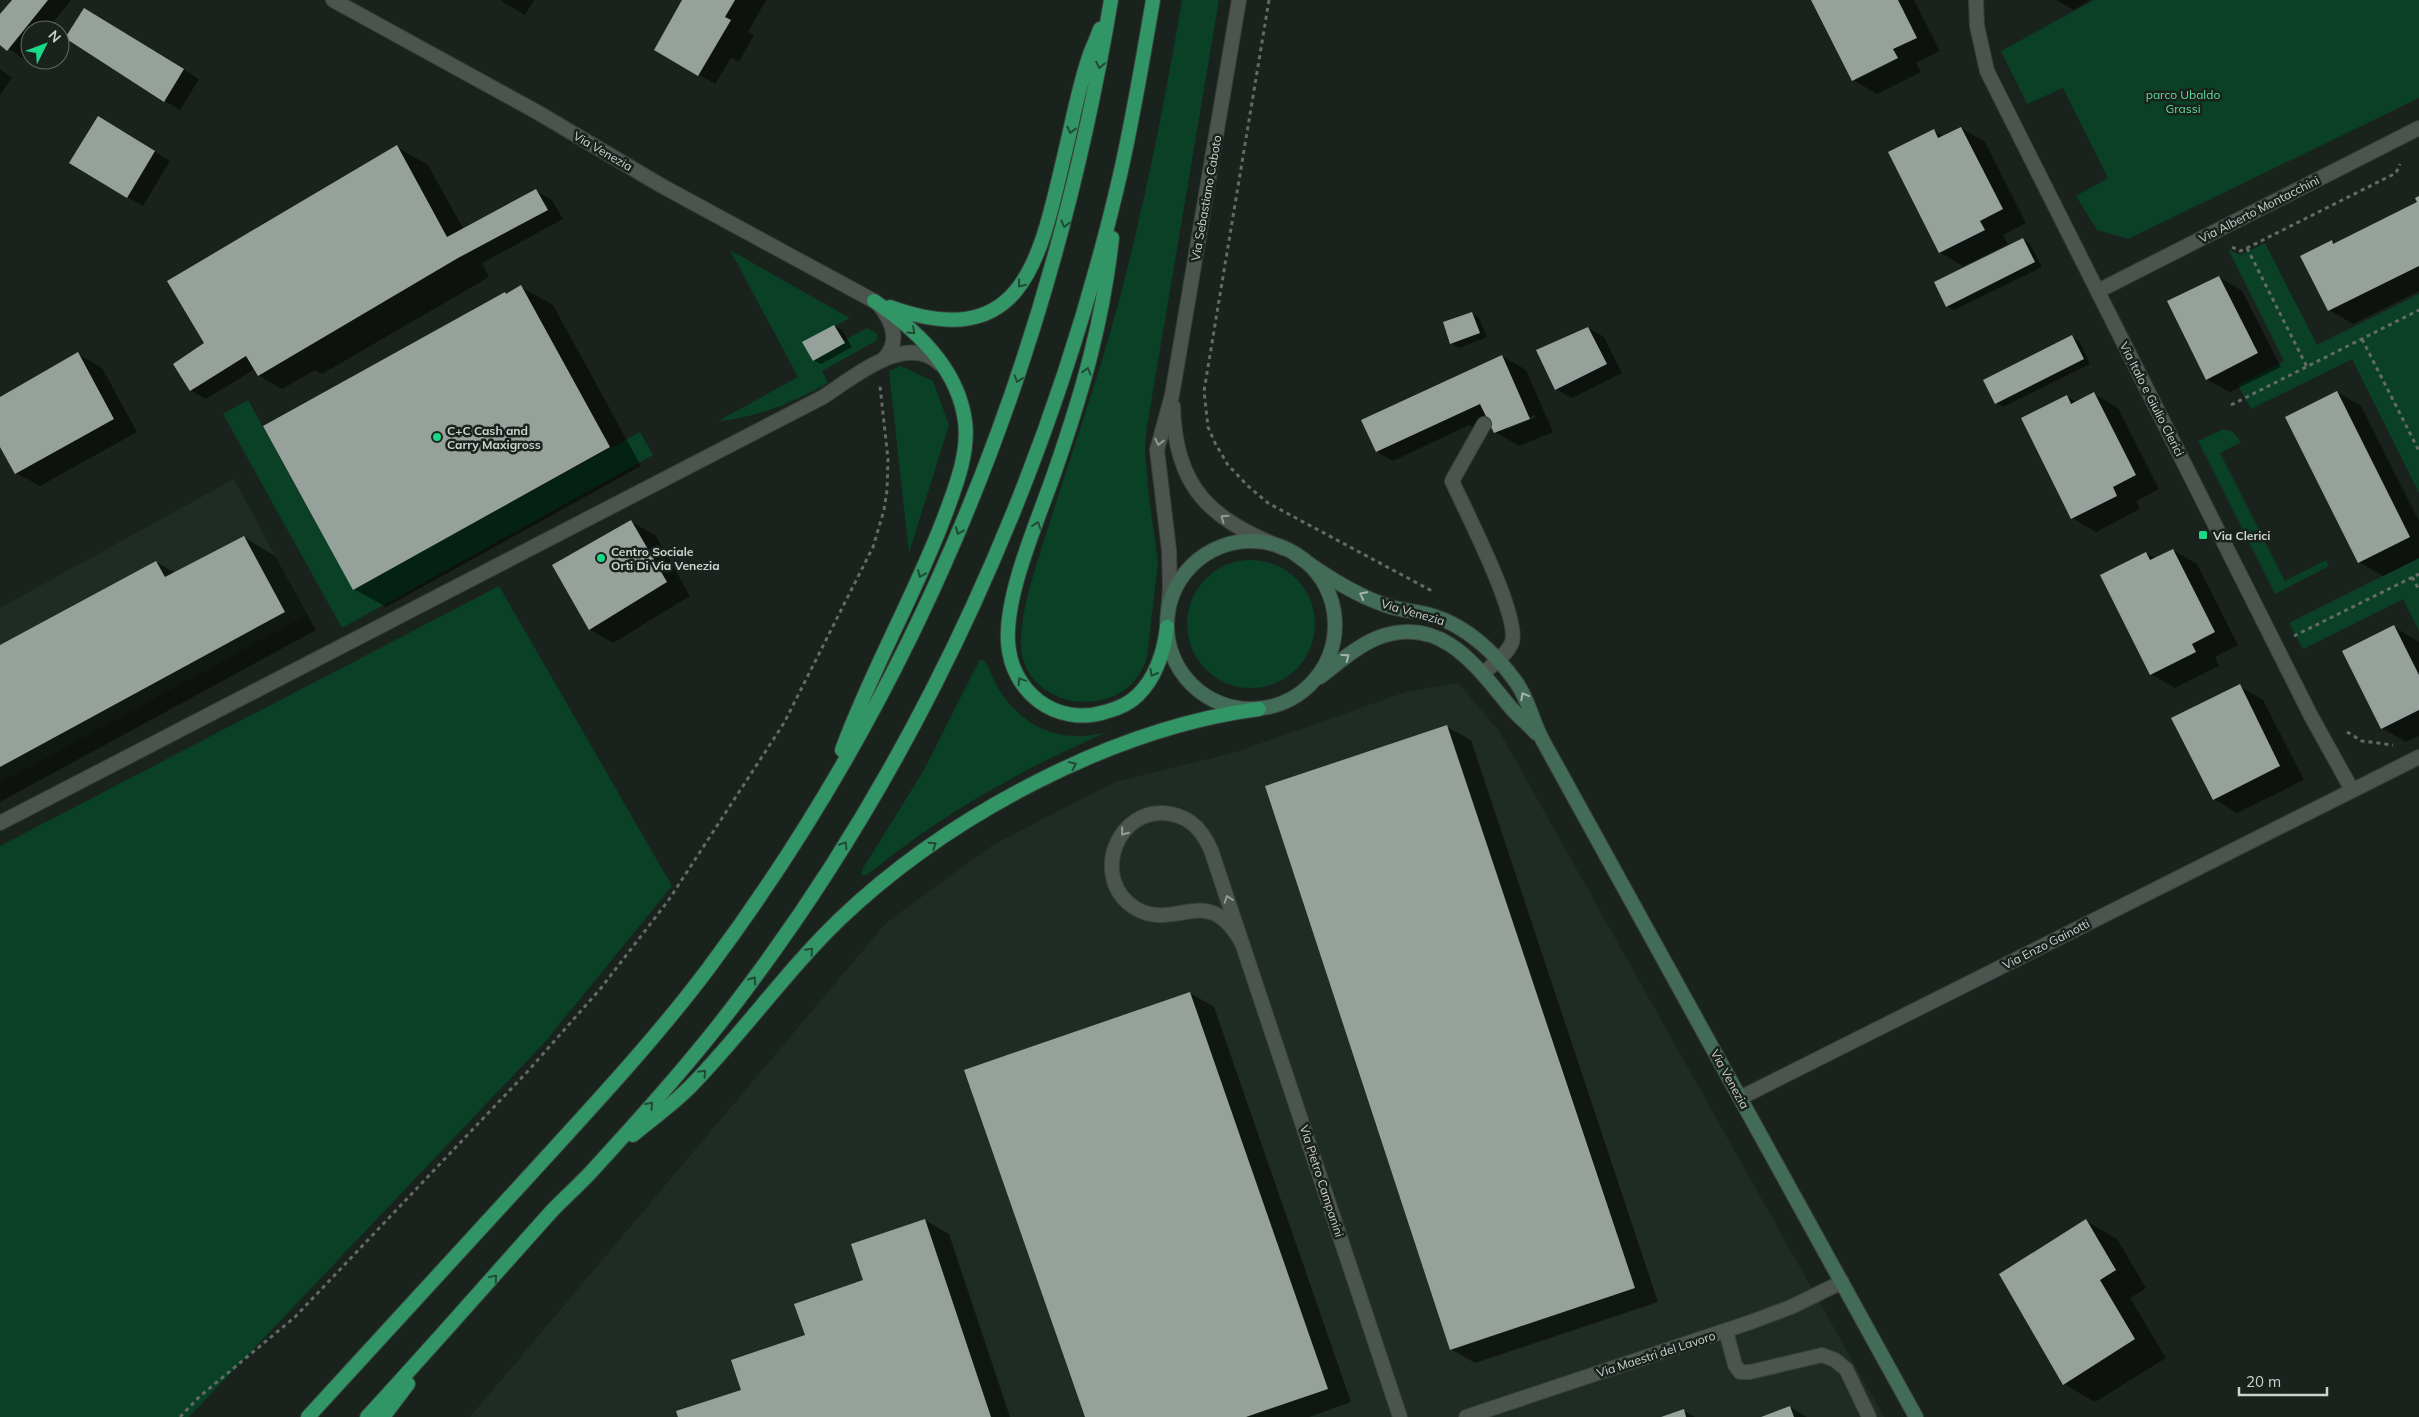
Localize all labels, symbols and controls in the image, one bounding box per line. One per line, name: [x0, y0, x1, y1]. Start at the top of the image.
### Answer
north arrow: [20, 20, 70, 70]
text: N: [44, 26, 65, 46]
one-way arrow: [1095, 61, 1105, 70]
park label: parco Ubaldo Grassi: [2146, 87, 2220, 116]
one-way arrow: [1066, 126, 1077, 135]
street label: Via Venezia: [571, 128, 635, 174]
street label: Via Sebastiano Caboto: [1188, 134, 1224, 262]
street label: Via Alberto Montacchini: [2196, 172, 2322, 246]
one-way arrow: [1060, 219, 1071, 228]
one-way arrow: [1018, 278, 1027, 288]
one-way arrow: [907, 325, 916, 334]
street label: Via Italo e Giulio Clerici: [2117, 339, 2187, 459]
one-way arrow: [1082, 367, 1092, 375]
one-way arrow: [1013, 375, 1023, 383]
place label: C+C Cash and Carry Maxigross: [447, 423, 541, 452]
marker: C+C Cash and Carry Maxigross: [431, 431, 443, 443]
one-way arrow: [1154, 437, 1165, 446]
one-way arrow: [1220, 515, 1230, 524]
one-way arrow: [1031, 521, 1041, 530]
one-way arrow: [955, 526, 966, 535]
place label: Via Clerici: [2212, 528, 2270, 543]
marker: Via Clerici: [2197, 529, 2209, 541]
place label: Centro Sociale Orti Di Via Venezia: [611, 544, 720, 573]
marker: Centro Sociale Orti Di Via Venezia: [595, 552, 607, 564]
one-way arrow: [917, 569, 928, 578]
one-way arrow: [1359, 591, 1368, 601]
street label: Via Venezia: [1379, 596, 1447, 628]
one-way arrow: [1341, 653, 1350, 663]
one-way arrow: [1150, 667, 1160, 676]
one-way arrow: [1017, 677, 1027, 686]
one-way arrow: [1520, 692, 1530, 701]
one-way arrow: [1068, 761, 1077, 771]
one-way arrow: [1120, 827, 1129, 836]
one-way arrow: [837, 841, 847, 850]
one-way arrow: [927, 842, 936, 852]
one-way arrow: [1224, 895, 1234, 904]
street label: Via Enzo Gainotti: [2000, 916, 2092, 972]
one-way arrow: [804, 948, 813, 957]
one-way arrow: [747, 976, 756, 986]
street label: Via Venezia: [1708, 1047, 1752, 1111]
one-way arrow: [697, 1070, 706, 1079]
one-way arrow: [644, 1102, 653, 1111]
street label: Via Pietro Campanini: [1297, 1123, 1347, 1239]
one-way arrow: [489, 1274, 498, 1283]
street label: Via Maestri del Lavoro: [1595, 1328, 1717, 1380]
scale bar: [2239, 1364, 2326, 1396]
text: 20 m: [2246, 1372, 2281, 1391]

